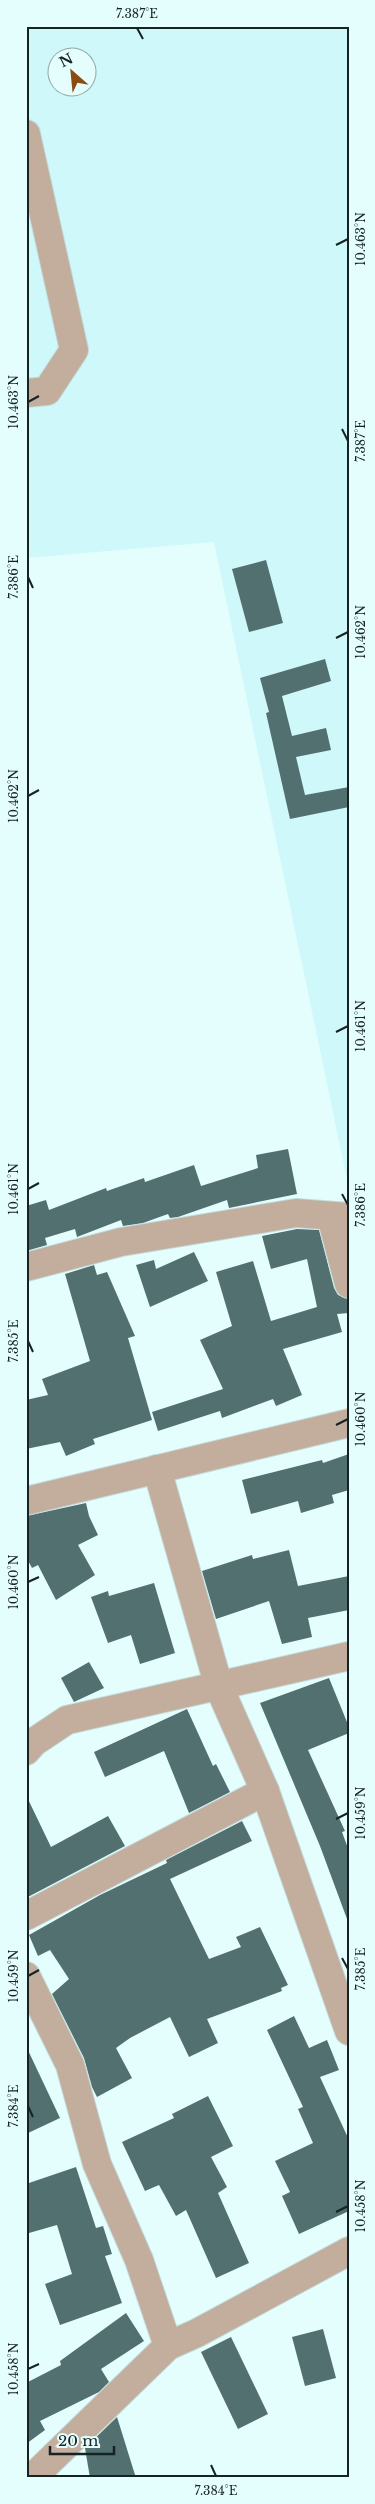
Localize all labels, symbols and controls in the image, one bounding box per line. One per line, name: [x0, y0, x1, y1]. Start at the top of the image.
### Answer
text: 7.387°E: [116, 6, 158, 21]
north arrow: [48, 48, 98, 98]
text: N: [56, 49, 76, 71]
text: 10.463°N: [353, 212, 368, 266]
text: 10.463°N: [6, 375, 21, 429]
text: 7.387°E: [353, 420, 368, 462]
text: 7.386°E: [6, 555, 21, 599]
text: 10.462°N: [353, 605, 368, 659]
text: 10.462°N: [6, 769, 21, 823]
text: 10.461°N: [353, 1000, 368, 1052]
text: 10.461°N: [6, 1163, 21, 1215]
text: 7.386°E: [353, 1183, 368, 1227]
text: 7.385°E: [6, 1319, 21, 1362]
text: 10.460°N: [353, 1391, 368, 1447]
text: 10.460°N: [6, 1554, 21, 1610]
text: 10.459°N: [353, 1786, 368, 1840]
text: 7.385°E: [353, 1947, 368, 1990]
text: 10.459°N: [6, 1949, 21, 2003]
text: 7.384°E: [6, 2084, 21, 2127]
text: 10.458°N: [353, 2179, 368, 2232]
text: 10.458°N: [6, 2342, 21, 2395]
scale bar: [50, 2424, 114, 2456]
text: 20 m: [58, 2431, 98, 2450]
text: 7.384°E: [195, 2483, 238, 2498]

